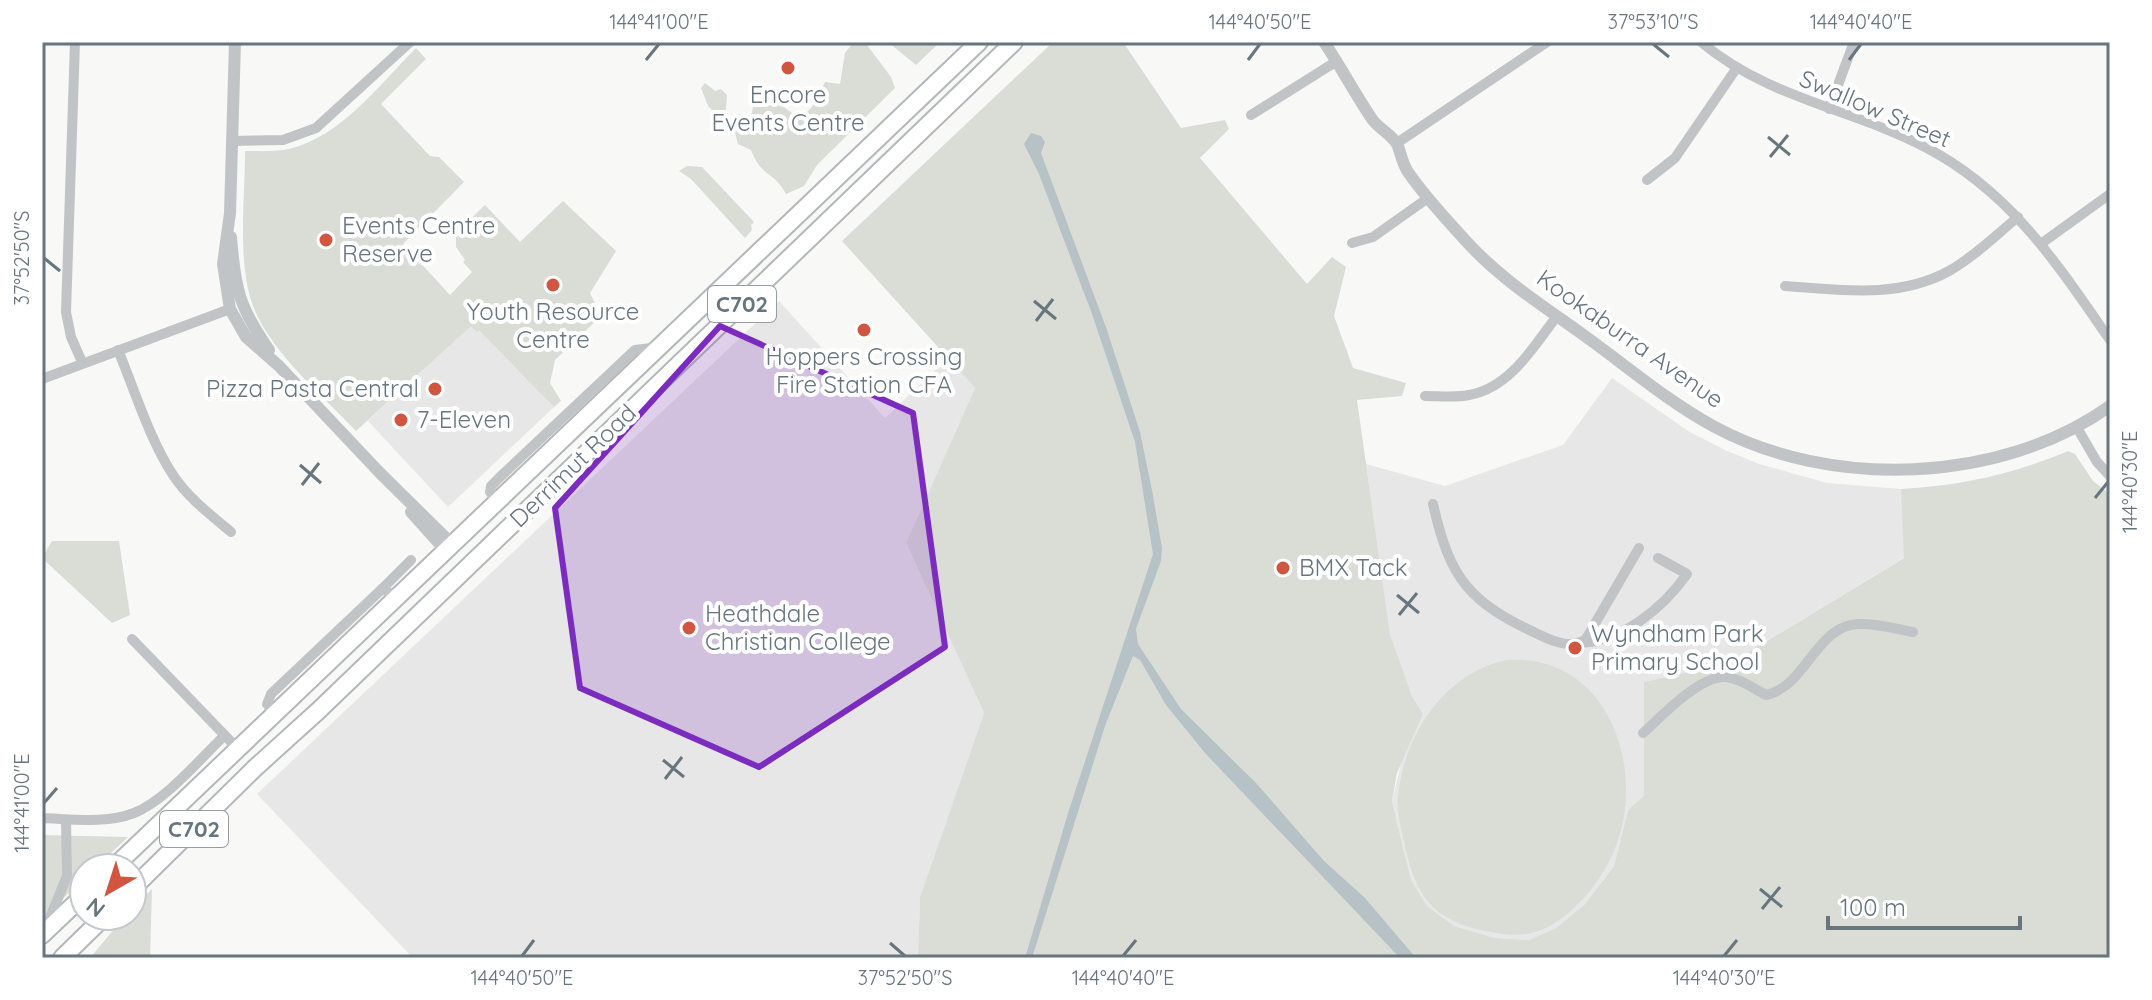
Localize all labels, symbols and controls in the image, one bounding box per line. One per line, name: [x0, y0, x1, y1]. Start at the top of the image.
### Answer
text: 144°41'00"E: [609, 9, 709, 34]
text: 144°40'50"E: [1209, 9, 1311, 34]
text: 37°53'10"S: [1608, 9, 1698, 34]
text: 144°40'40"E: [1810, 9, 1912, 34]
marker: Encore Events Centre: [779, 59, 797, 77]
street label: Swallow Street: [1795, 63, 1956, 153]
place label: Encore Events Centre: [711, 79, 865, 137]
place label: Events Centre Reserve: [342, 210, 495, 268]
text: 37°52'50"S: [9, 211, 34, 305]
marker: Events Centre Reserve: [317, 231, 335, 249]
street label: Kookaburra Avenue: [1531, 262, 1730, 414]
marker: Youth Resource Centre: [544, 276, 562, 294]
road number: C702: [708, 286, 776, 322]
place label: Youth Resource Centre: [467, 296, 639, 354]
marker: Hoppers Crossing Fire Station CFA: [855, 321, 873, 339]
place label: Hoppers Crossing Fire Station CFA: [766, 341, 962, 399]
place label: Pizza Pasta Central: [206, 373, 419, 403]
marker: Pizza Pasta Central: [426, 380, 444, 398]
street label: Derrimut Road: [503, 397, 642, 533]
place label: 7-Eleven: [417, 404, 511, 434]
marker: 7-Eleven: [392, 411, 410, 429]
text: 144°40'30"E: [2117, 431, 2142, 533]
place label: BMX Tack: [1299, 552, 1407, 582]
marker: BMX Tack: [1274, 559, 1292, 577]
place label: Heathdale Christian College: [705, 598, 891, 656]
place label: Wyndham Park Primary School: [1591, 618, 1764, 676]
marker: Heathdale Christian College: [680, 619, 698, 637]
marker: Wyndham Park Primary School: [1566, 639, 1584, 657]
text: 144°41'00"E: [9, 753, 34, 853]
road number: C702: [160, 811, 228, 847]
north arrow: [68, 852, 148, 932]
scale bar: [1828, 880, 2020, 930]
text: N: [80, 892, 111, 924]
text: 100 m: [1840, 892, 1906, 922]
text: 144°40'50"E: [471, 965, 573, 990]
text: 37°52'50"S: [858, 965, 952, 990]
text: 144°40'40"E: [1072, 965, 1174, 990]
text: 144°40'30"E: [1673, 965, 1775, 990]

